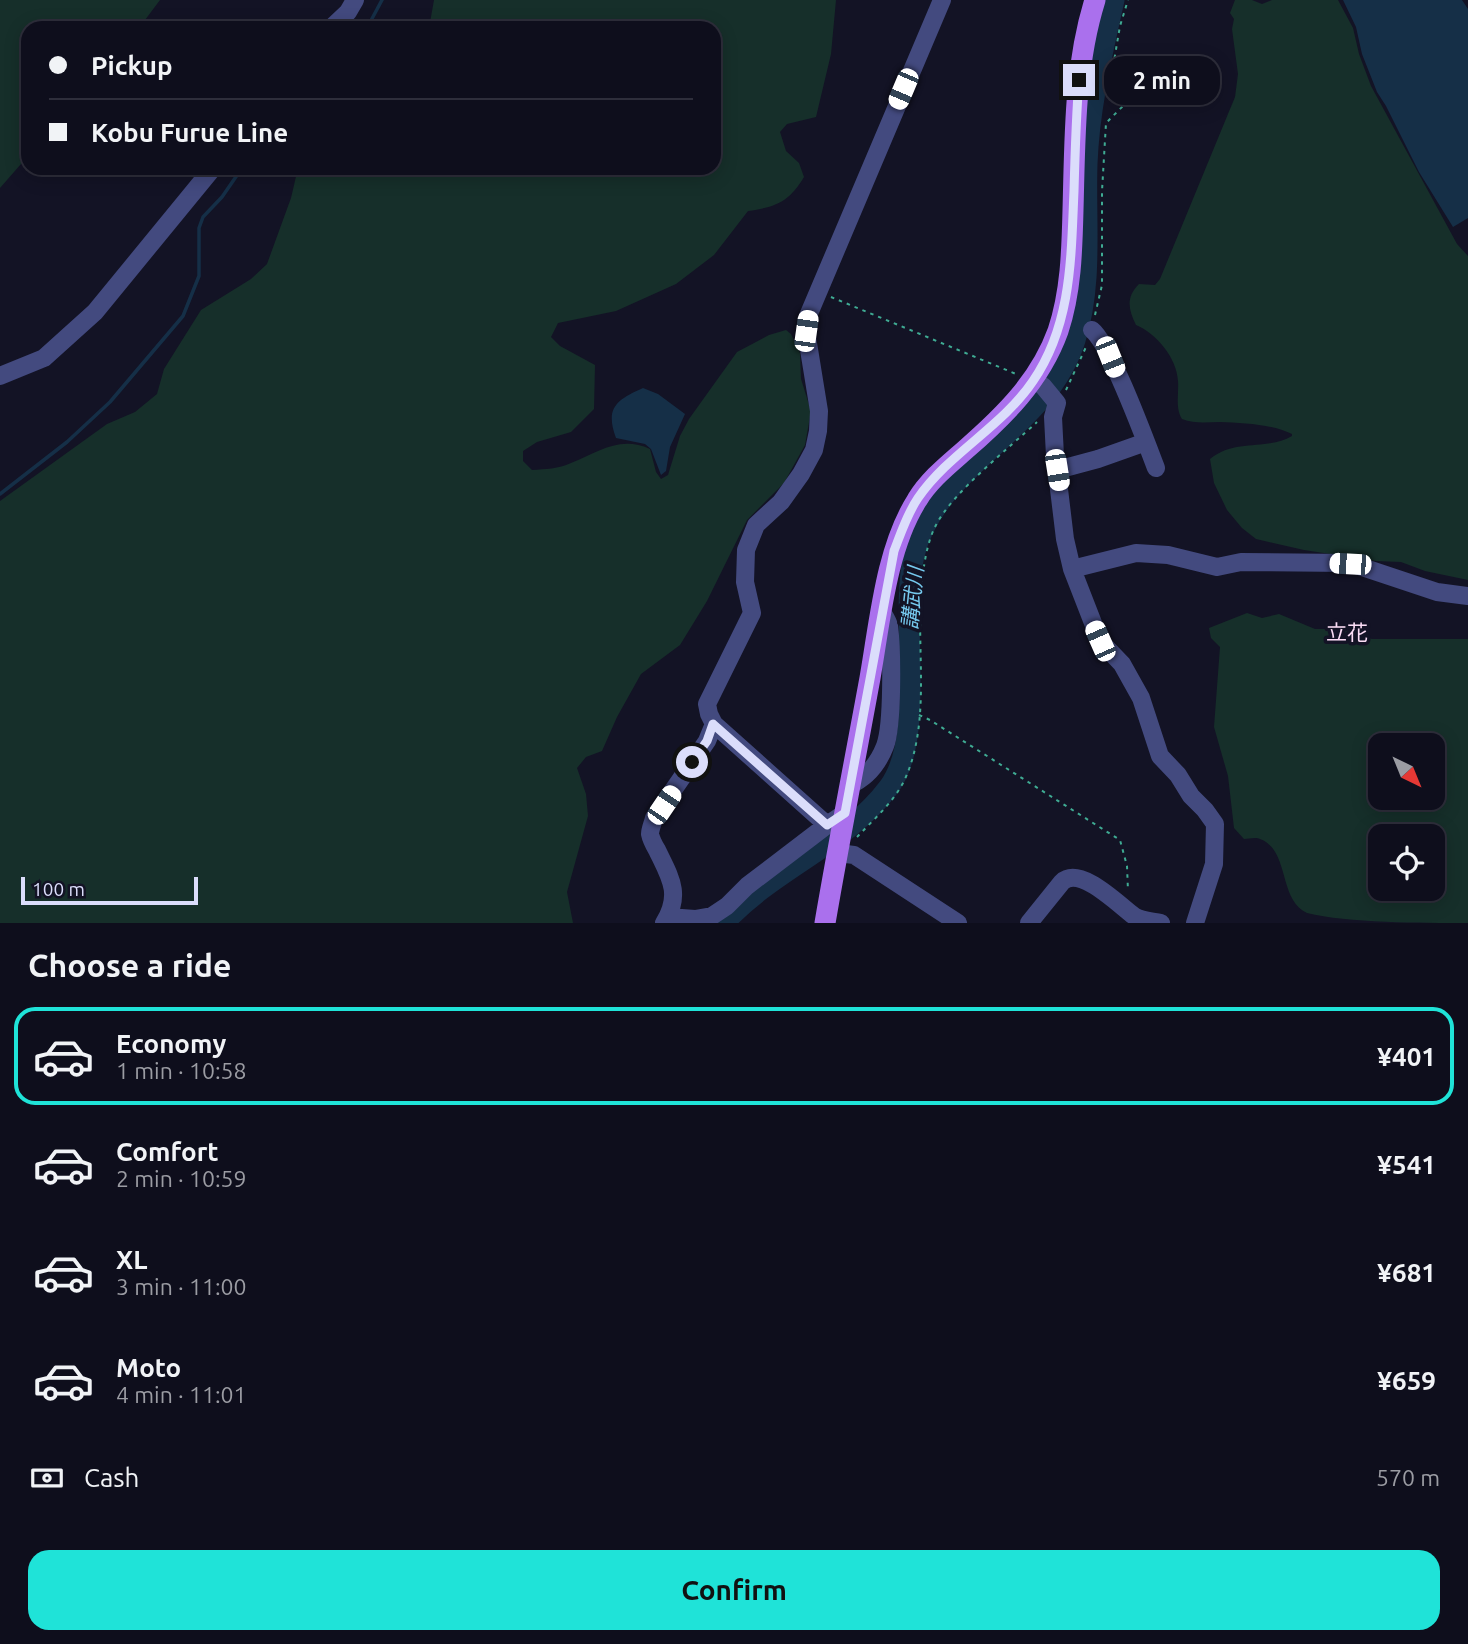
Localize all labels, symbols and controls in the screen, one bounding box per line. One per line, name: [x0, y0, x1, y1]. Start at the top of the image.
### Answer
text: Pickup: [91, 51, 173, 80]
callout: 2 min: [1104, 56, 1219, 104]
route end: [1063, 64, 1095, 96]
car: [886, 66, 921, 112]
text: 2 min: [1133, 68, 1191, 93]
text: Kobu Furue Line: [91, 118, 288, 147]
car: [793, 309, 820, 353]
car: [1093, 334, 1128, 380]
car: [1044, 448, 1071, 492]
car: [1329, 552, 1372, 576]
water label: 講武川: [897, 563, 927, 630]
car: [1082, 618, 1119, 664]
district label: 立花: [1326, 620, 1368, 644]
north arrow: [1368, 733, 1446, 810]
map controls: [1368, 733, 1445, 901]
route start: [676, 746, 708, 778]
car: [644, 782, 685, 828]
button: locate: [1368, 824, 1445, 901]
scale bar: [21, 874, 198, 906]
text: 100 m: [32, 878, 85, 900]
text: Choose a ride: [28, 947, 231, 983]
icon: car: [32, 1025, 95, 1088]
text: Economy: [116, 1029, 226, 1058]
text: ¥401: [1377, 1042, 1436, 1071]
text: 1 min · 10:58: [116, 1058, 247, 1083]
icon: car: [32, 1133, 95, 1196]
text: Comfort: [116, 1137, 219, 1166]
text: ¥541: [1377, 1150, 1436, 1179]
text: 2 min · 10:59: [116, 1166, 247, 1191]
icon: car: [32, 1241, 95, 1304]
text: XL: [116, 1245, 147, 1274]
text: ¥681: [1377, 1258, 1436, 1287]
text: 3 min · 11:00: [116, 1274, 247, 1299]
icon: car: [32, 1349, 95, 1412]
text: Moto: [116, 1353, 181, 1382]
text: ¥659: [1377, 1366, 1436, 1395]
text: 4 min · 11:01: [116, 1382, 247, 1407]
icon: cash: [28, 1459, 66, 1497]
text: Cash: [84, 1463, 139, 1492]
text: 570 m: [1376, 1465, 1440, 1490]
button: Confirm: [28, 1550, 1440, 1630]

